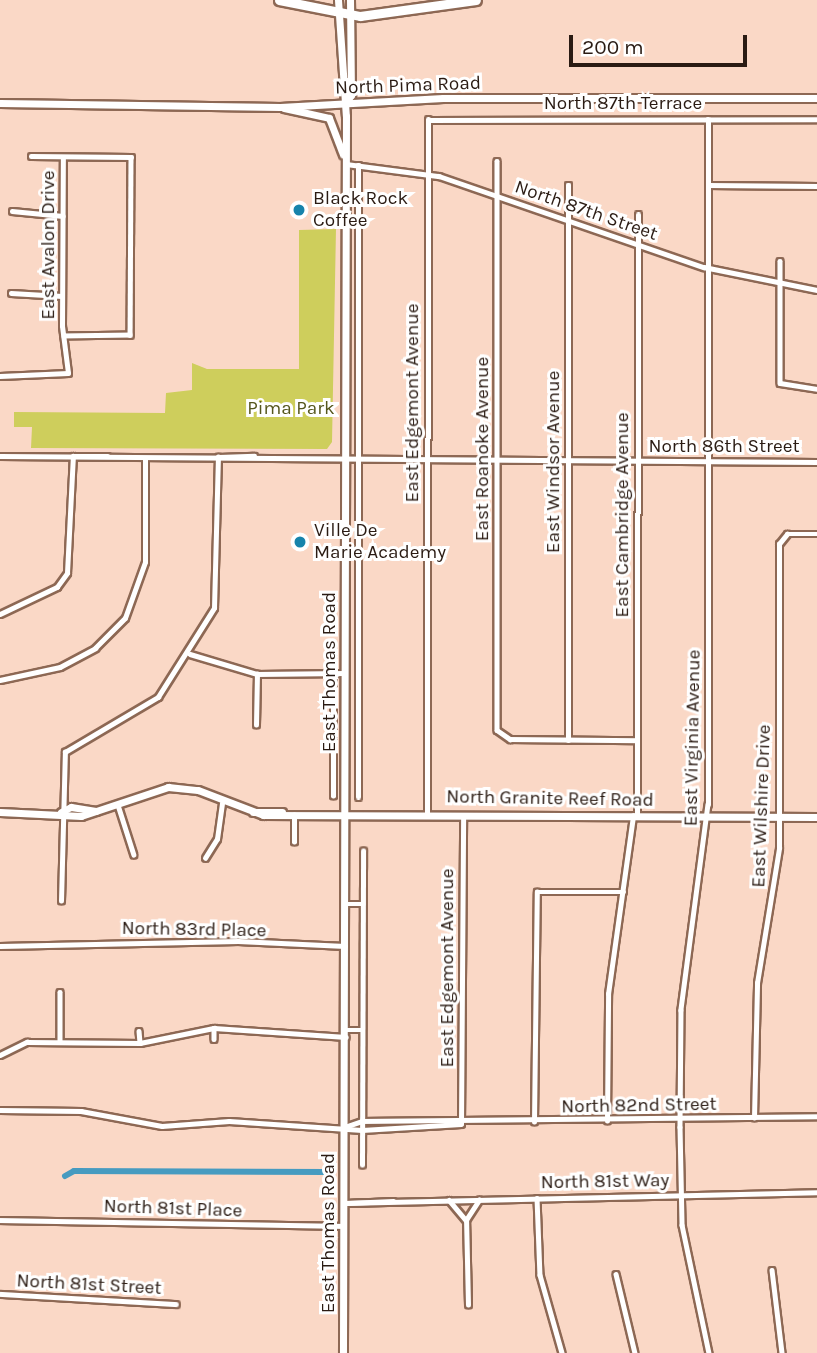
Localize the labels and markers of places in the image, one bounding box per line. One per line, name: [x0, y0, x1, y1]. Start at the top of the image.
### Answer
place label: Black Rock Coffee: [313, 188, 408, 232]
marker: Black Rock Coffee: [291, 202, 307, 218]
place label: Ville De Marie Academy: [314, 520, 446, 564]
marker: Ville De Marie Academy: [292, 534, 308, 550]

